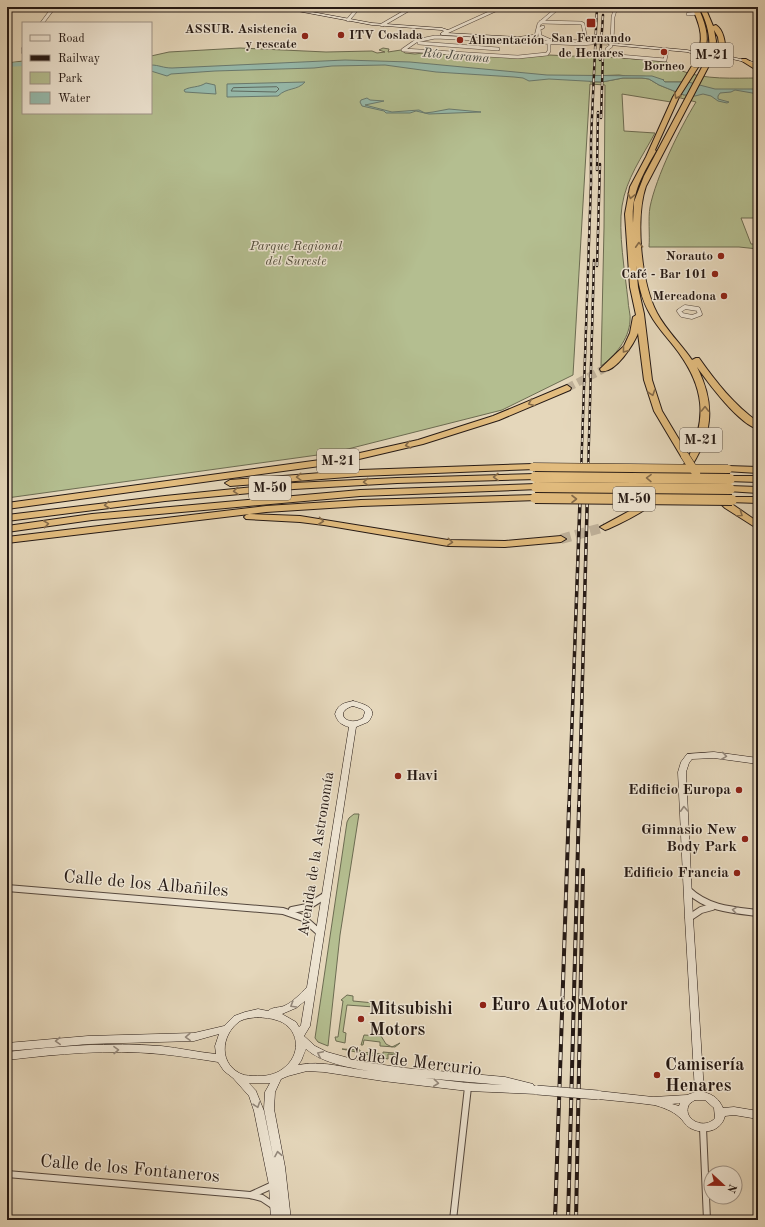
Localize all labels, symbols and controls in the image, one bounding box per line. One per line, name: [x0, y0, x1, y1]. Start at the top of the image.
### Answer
marker: San Fernando de Henares: [585, 17, 597, 29]
legend: [22, 22, 152, 114]
place label: ASSUR. Asistencia y rescate: [185, 23, 297, 51]
place label: ITV Coslada: [349, 29, 423, 42]
marker: ITV Coslada: [336, 30, 346, 40]
marker: ASSUR. Asistencia y rescate: [300, 31, 310, 41]
place label: San Fernando de Henares: [551, 32, 631, 60]
text: Road: [58, 33, 85, 45]
place label: Alimentación: [468, 34, 544, 47]
marker: Alimentación: [455, 35, 465, 45]
road number: M-21: [691, 43, 733, 67]
water label: Río Jarama: [421, 47, 490, 65]
marker: Borneo: [659, 47, 669, 57]
text: Railway: [58, 53, 101, 65]
place label: Borneo: [643, 60, 685, 73]
text: Park: [58, 73, 83, 85]
one-way arrow: [674, 92, 682, 99]
text: Water: [58, 93, 91, 105]
one-way arrow: [628, 193, 636, 199]
park label: Parque Regional del Sureste: [249, 240, 343, 268]
one-way arrow: [634, 242, 643, 248]
place label: Norauto: [666, 250, 713, 263]
marker: Norauto: [716, 251, 726, 261]
place label: Café - Bar 101: [621, 268, 707, 281]
marker: Café - Bar 101: [710, 269, 720, 279]
place label: Mercadona: [653, 290, 716, 303]
marker: Mercadona: [719, 291, 729, 301]
one-way arrow: [623, 345, 630, 352]
one-way arrow: [647, 390, 656, 397]
one-way arrow: [528, 398, 536, 406]
one-way arrow: [701, 406, 710, 412]
road number: M-21: [680, 428, 722, 452]
one-way arrow: [405, 440, 412, 449]
road number: M-21: [317, 449, 359, 473]
one-way arrow: [296, 473, 302, 482]
one-way arrow: [493, 473, 499, 482]
one-way arrow: [646, 474, 652, 482]
road number: M-50: [249, 476, 291, 500]
one-way arrow: [363, 478, 369, 486]
one-way arrow: [233, 487, 239, 496]
road number: M-50: [613, 487, 655, 511]
one-way arrow: [571, 495, 577, 503]
one-way arrow: [104, 500, 110, 509]
one-way arrow: [735, 509, 742, 516]
one-way arrow: [318, 516, 324, 525]
one-way arrow: [43, 520, 49, 529]
one-way arrow: [447, 538, 453, 547]
one-way arrow: [721, 751, 727, 760]
place label: Havi: [406, 769, 438, 784]
street label: Avenida de la Astronomía: [297, 770, 338, 937]
marker: Havi: [393, 771, 403, 781]
place label: Edificio Europa: [628, 783, 731, 798]
marker: Edificio Europa: [734, 785, 744, 795]
one-way arrow: [679, 806, 688, 812]
place label: Gimnasio New Body Park: [641, 823, 738, 855]
marker: Gimnasio New Body Park: [740, 834, 750, 844]
place label: Edificio Francia: [623, 866, 729, 881]
street label: Calle de los Albañiles: [63, 868, 229, 900]
marker: Edificio Francia: [732, 868, 742, 878]
one-way arrow: [732, 906, 738, 915]
place label: Euro Auto Motor: [491, 996, 628, 1014]
place label: Mitsubishi Motors: [369, 1000, 453, 1039]
marker: Euro Auto Motor: [478, 1000, 488, 1010]
one-way arrow: [290, 1001, 297, 1008]
marker: Mitsubishi Motors: [356, 1014, 366, 1024]
one-way arrow: [185, 1033, 191, 1042]
one-way arrow: [55, 1037, 61, 1046]
one-way arrow: [113, 1045, 119, 1054]
street label: Calle de Mercurio: [345, 1045, 483, 1079]
one-way arrow: [317, 1051, 324, 1059]
place label: Camisería Henares: [665, 1056, 744, 1095]
marker: Camisería Henares: [652, 1070, 662, 1080]
one-way arrow: [433, 1078, 439, 1087]
one-way arrow: [252, 1101, 260, 1108]
one-way arrow: [274, 1150, 282, 1157]
street label: Calle de los Fontaneros: [39, 1152, 221, 1186]
north arrow: [703, 1165, 743, 1205]
text: N: [724, 1182, 738, 1195]

